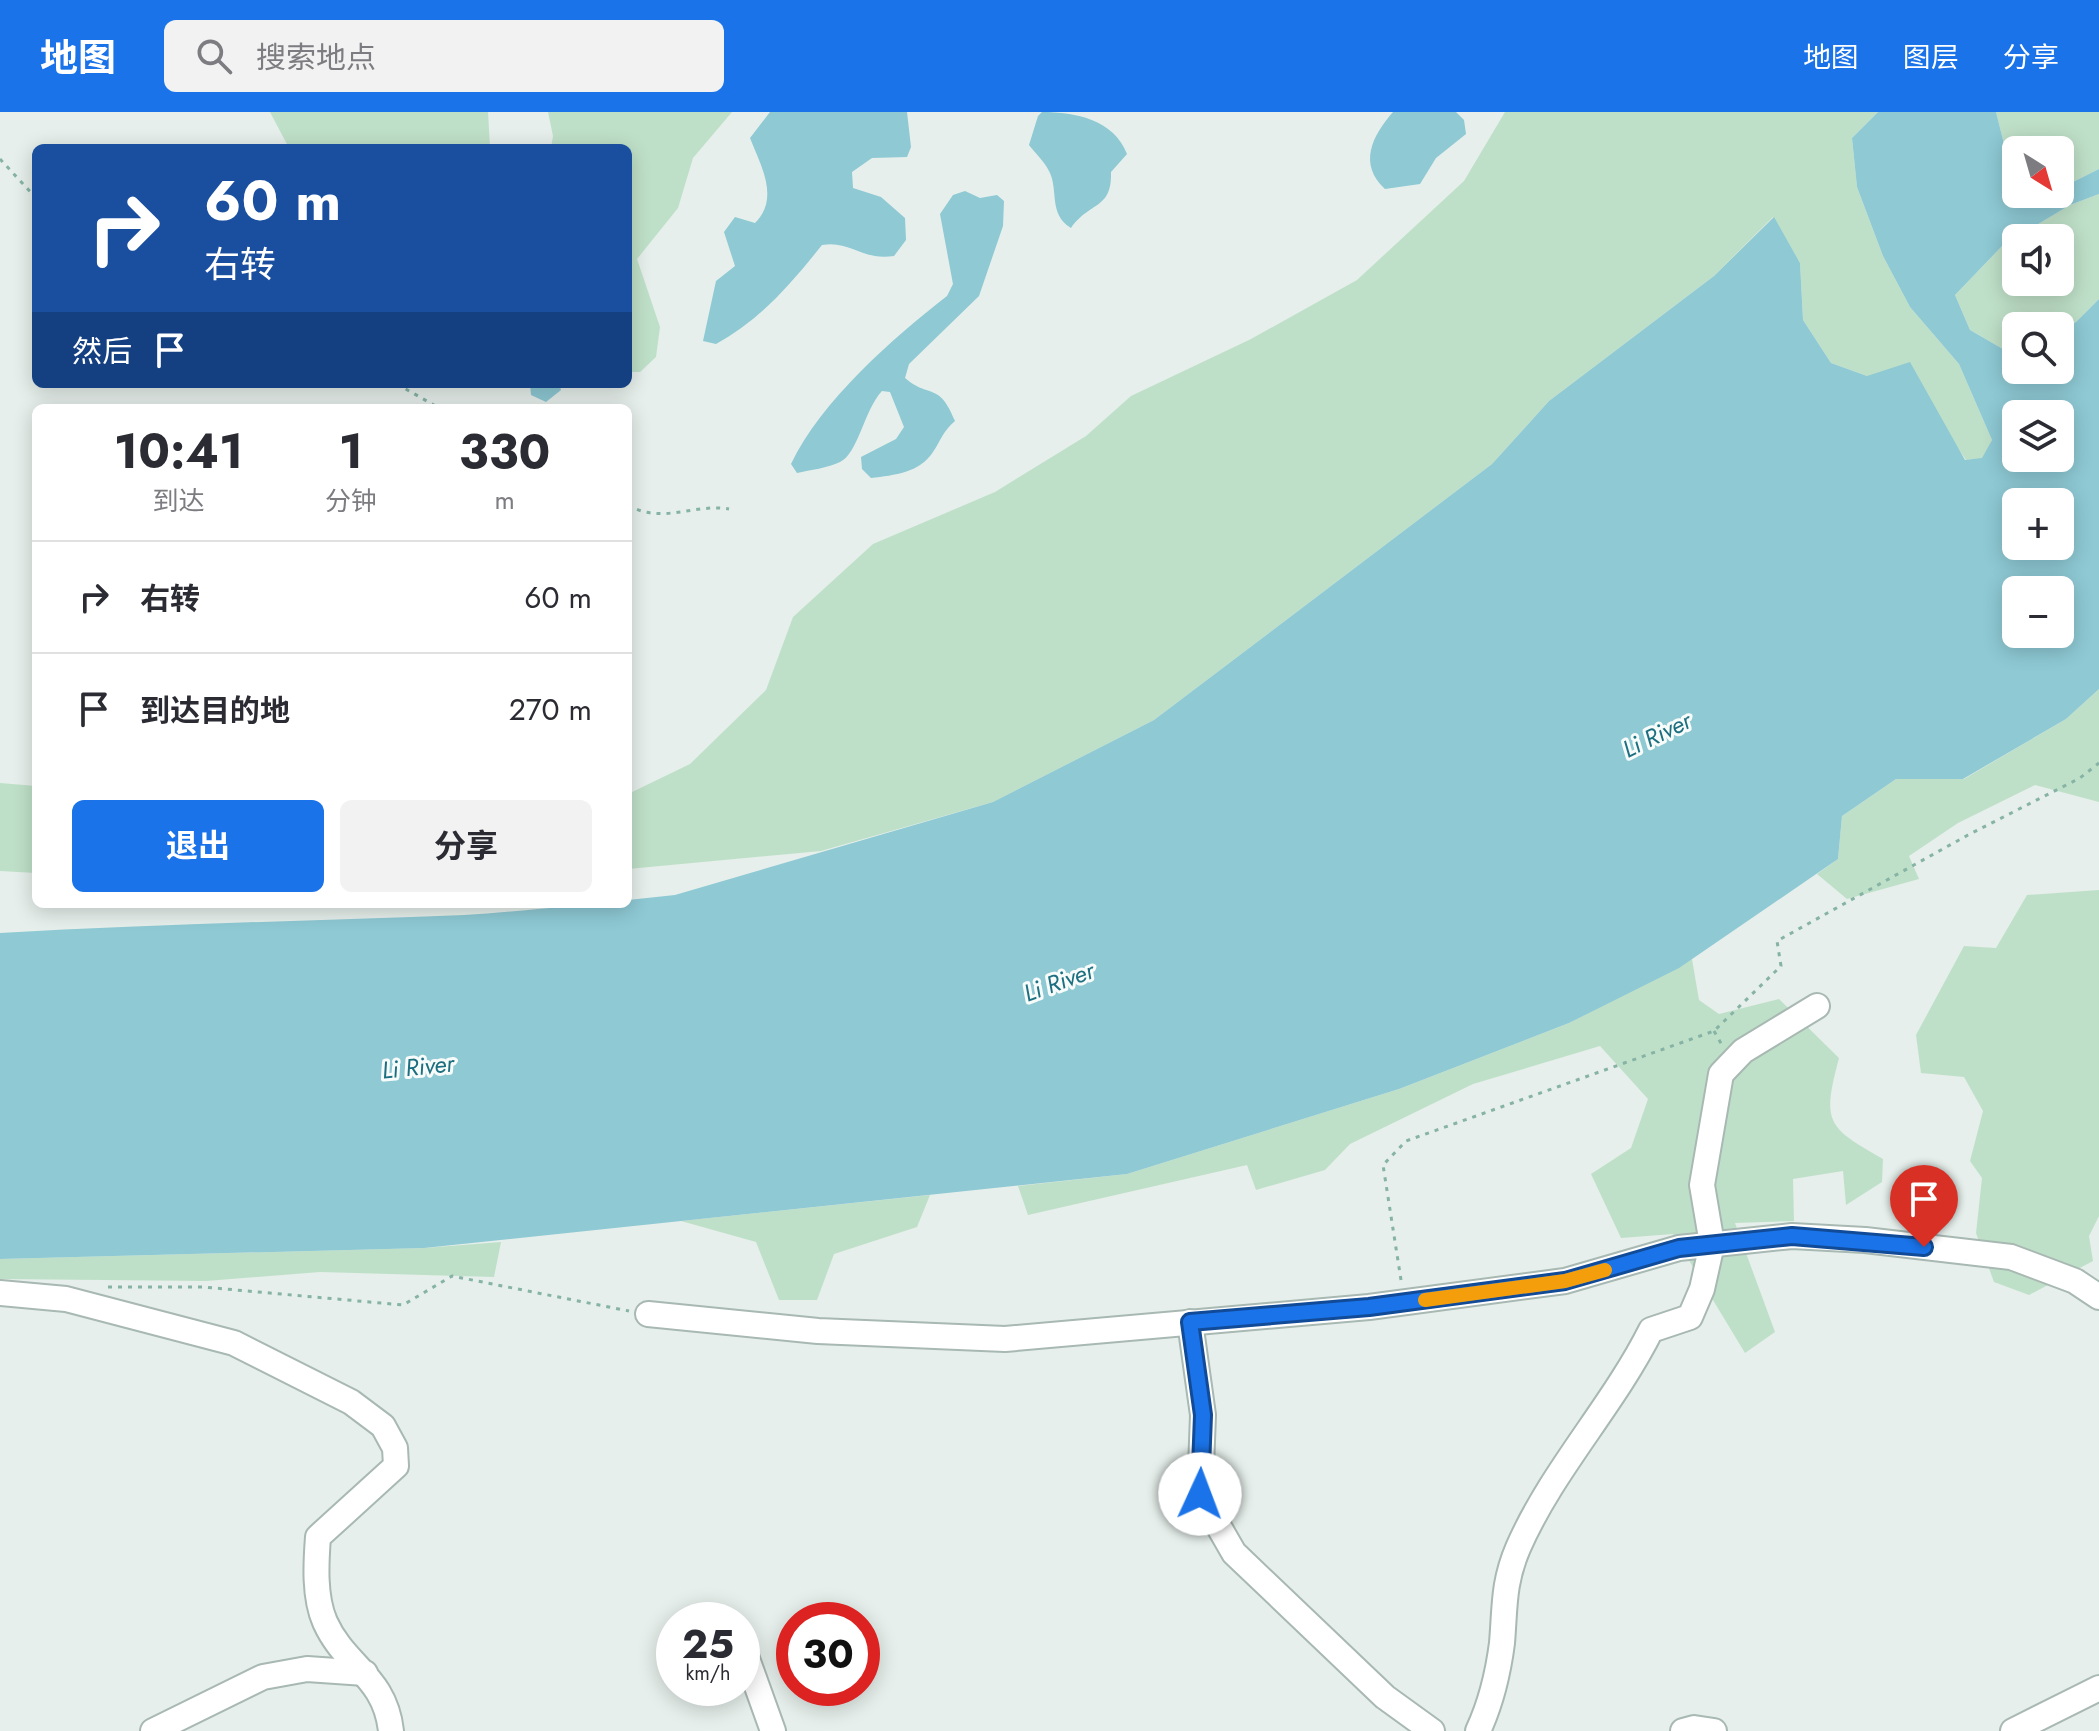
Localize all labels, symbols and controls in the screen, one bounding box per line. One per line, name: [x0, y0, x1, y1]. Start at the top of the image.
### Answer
search box: [164, 20, 724, 92]
text: 地图: [40, 30, 116, 85]
icon: search: [192, 34, 236, 78]
text: 搜索地点: [256, 36, 376, 79]
text: 地图: [1803, 37, 1859, 78]
text: 图层: [1903, 37, 1959, 78]
text: 分享: [2003, 37, 2059, 78]
north arrow: [2002, 136, 2074, 208]
map controls: [2002, 136, 2074, 648]
text: 60 m: [204, 160, 341, 241]
icon: right: [72, 176, 176, 280]
button: sound: [2002, 224, 2074, 296]
text: 右转: [204, 238, 276, 290]
button: search: [2002, 312, 2074, 384]
icon: arrive: [148, 328, 192, 372]
text: 然后: [72, 330, 132, 373]
button: layers: [2002, 400, 2074, 472]
text: 10:41: [114, 417, 243, 486]
text: 1: [339, 417, 363, 486]
text: 330: [459, 418, 550, 487]
text: m: [494, 481, 515, 519]
text: 到达: [153, 482, 205, 520]
text: 分钟: [325, 482, 377, 520]
button: +: [2002, 488, 2074, 560]
icon: right: [72, 575, 116, 619]
text: 60 m: [524, 576, 592, 619]
button: −: [2002, 576, 2074, 648]
text: 右转: [140, 577, 200, 620]
icon: arrive: [72, 687, 116, 731]
text: 270 m: [509, 688, 592, 731]
text: 到达目的地: [140, 689, 290, 732]
water label: Li River: [1616, 702, 1699, 766]
button: 退出: [72, 800, 324, 892]
button: 分享: [340, 800, 592, 892]
water label: Li River: [1019, 952, 1101, 1010]
water label: Li River: [380, 1045, 458, 1088]
pin: [1890, 1165, 1958, 1247]
icon: arrive: [1902, 1177, 1946, 1221]
position arrow: [1158, 1452, 1242, 1536]
speed limit sign: 30: [776, 1602, 880, 1706]
text: 25: [682, 1615, 734, 1673]
text: km/h: [685, 1659, 731, 1688]

